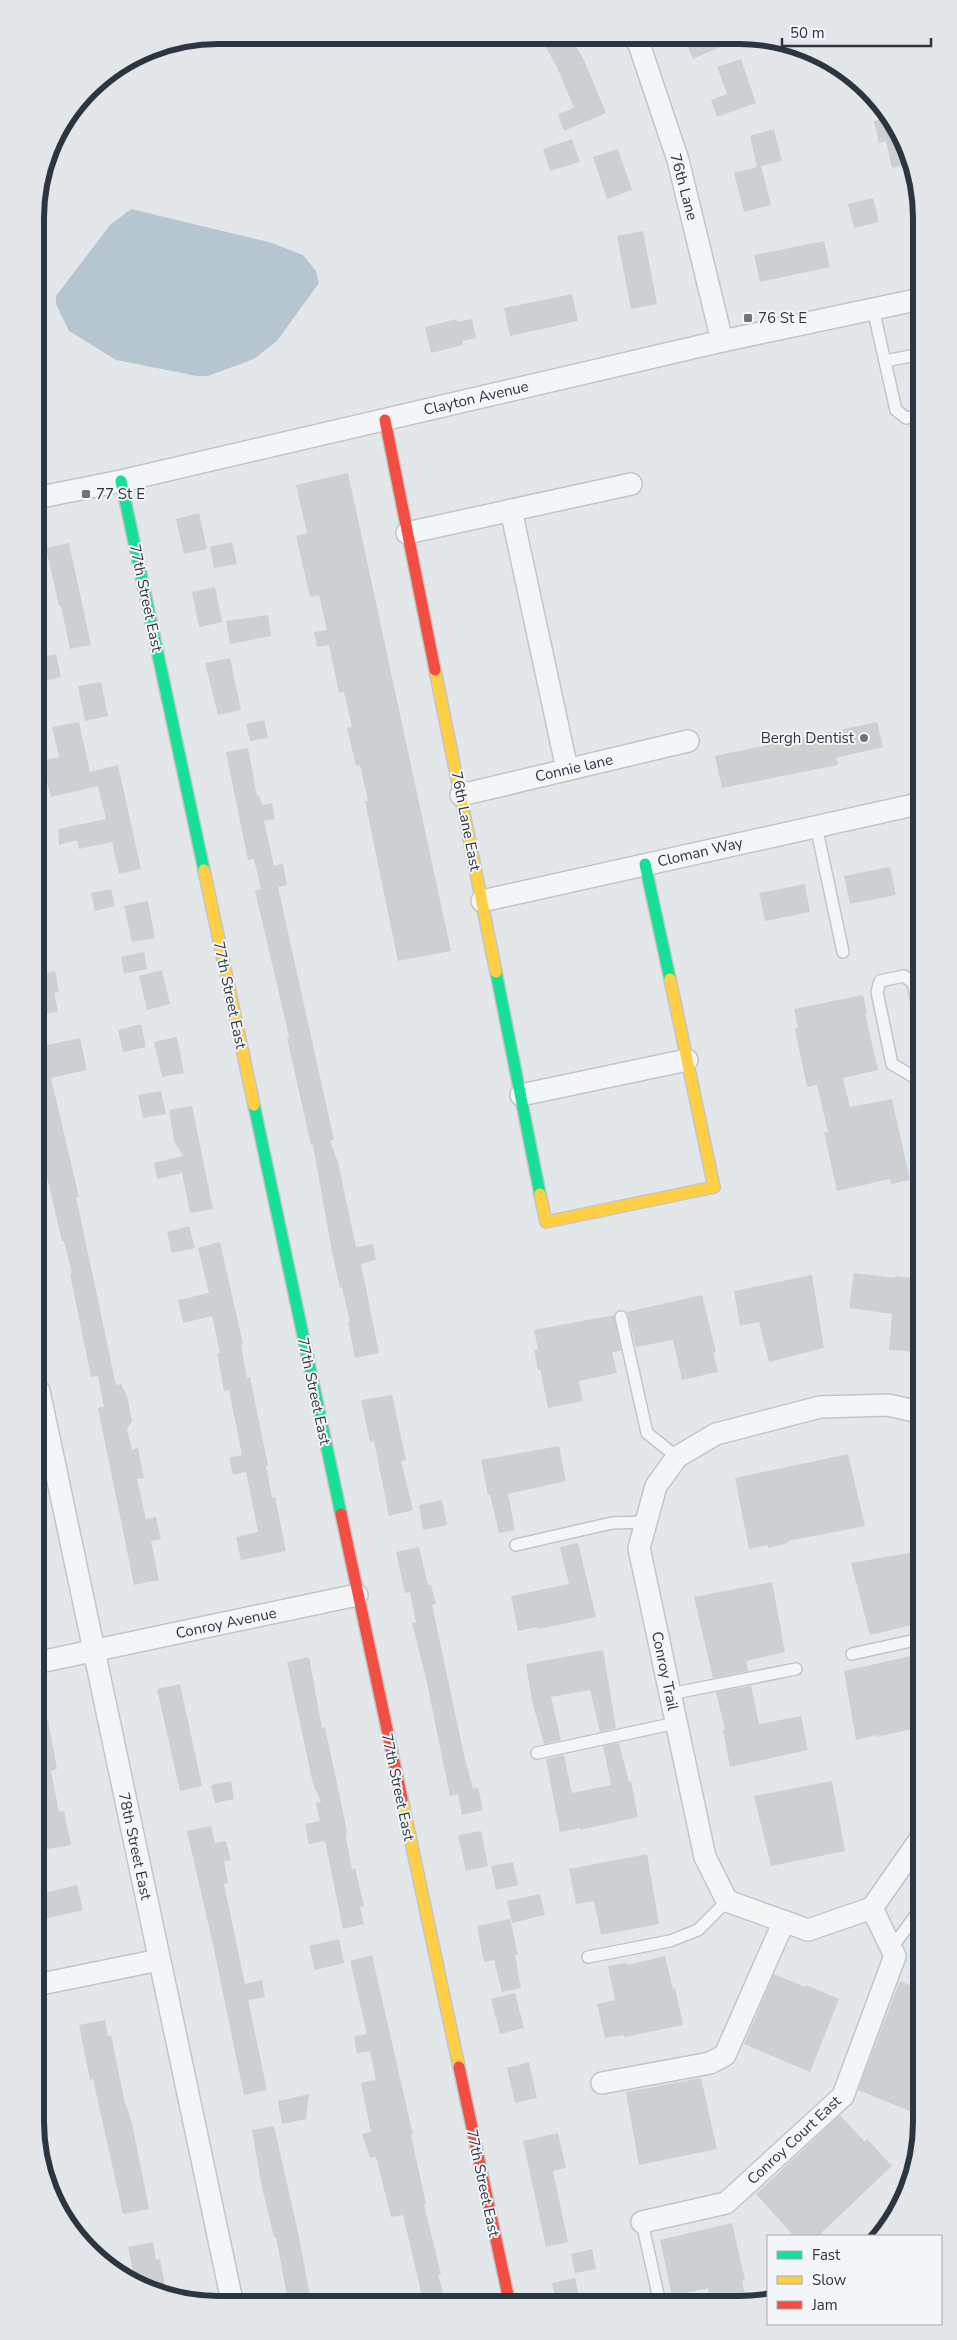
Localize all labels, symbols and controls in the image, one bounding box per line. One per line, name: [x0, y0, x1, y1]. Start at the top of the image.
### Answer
scale bar: [782, 15, 931, 47]
text: 50 m: [790, 23, 825, 43]
street label: 76th Lane: [666, 151, 702, 223]
place label: 76 St E: [758, 308, 807, 328]
marker: 76 St E: [742, 312, 754, 324]
street label: Clayton Avenue: [422, 376, 530, 420]
place label: 77 St E: [96, 484, 145, 504]
marker: 77 St E: [80, 488, 92, 500]
street label: 77th Street East: [125, 542, 167, 654]
place label: Bergh Dentist: [761, 728, 855, 748]
marker: Bergh Dentist: [858, 732, 870, 744]
street label: Connie lane: [533, 749, 615, 787]
street label: 76th Lane East: [447, 769, 486, 873]
street label: Cloman Way: [655, 832, 745, 872]
street label: 77th Street East: [209, 939, 251, 1051]
street label: 77th Street East: [293, 1335, 335, 1447]
street label: Conroy Avenue: [174, 1603, 278, 1643]
street label: Conroy Trail: [647, 1630, 683, 1713]
street label: 77th Street East: [377, 1731, 419, 1843]
street label: 78th Street East: [114, 1790, 156, 1902]
street label: Conroy Court East: [743, 2091, 846, 2189]
street label: 77th Street East: [462, 2127, 504, 2239]
legend: [767, 2235, 942, 2325]
text: Fast: [812, 2245, 841, 2265]
text: Slow: [812, 2270, 847, 2290]
text: Jam: [811, 2295, 838, 2315]

